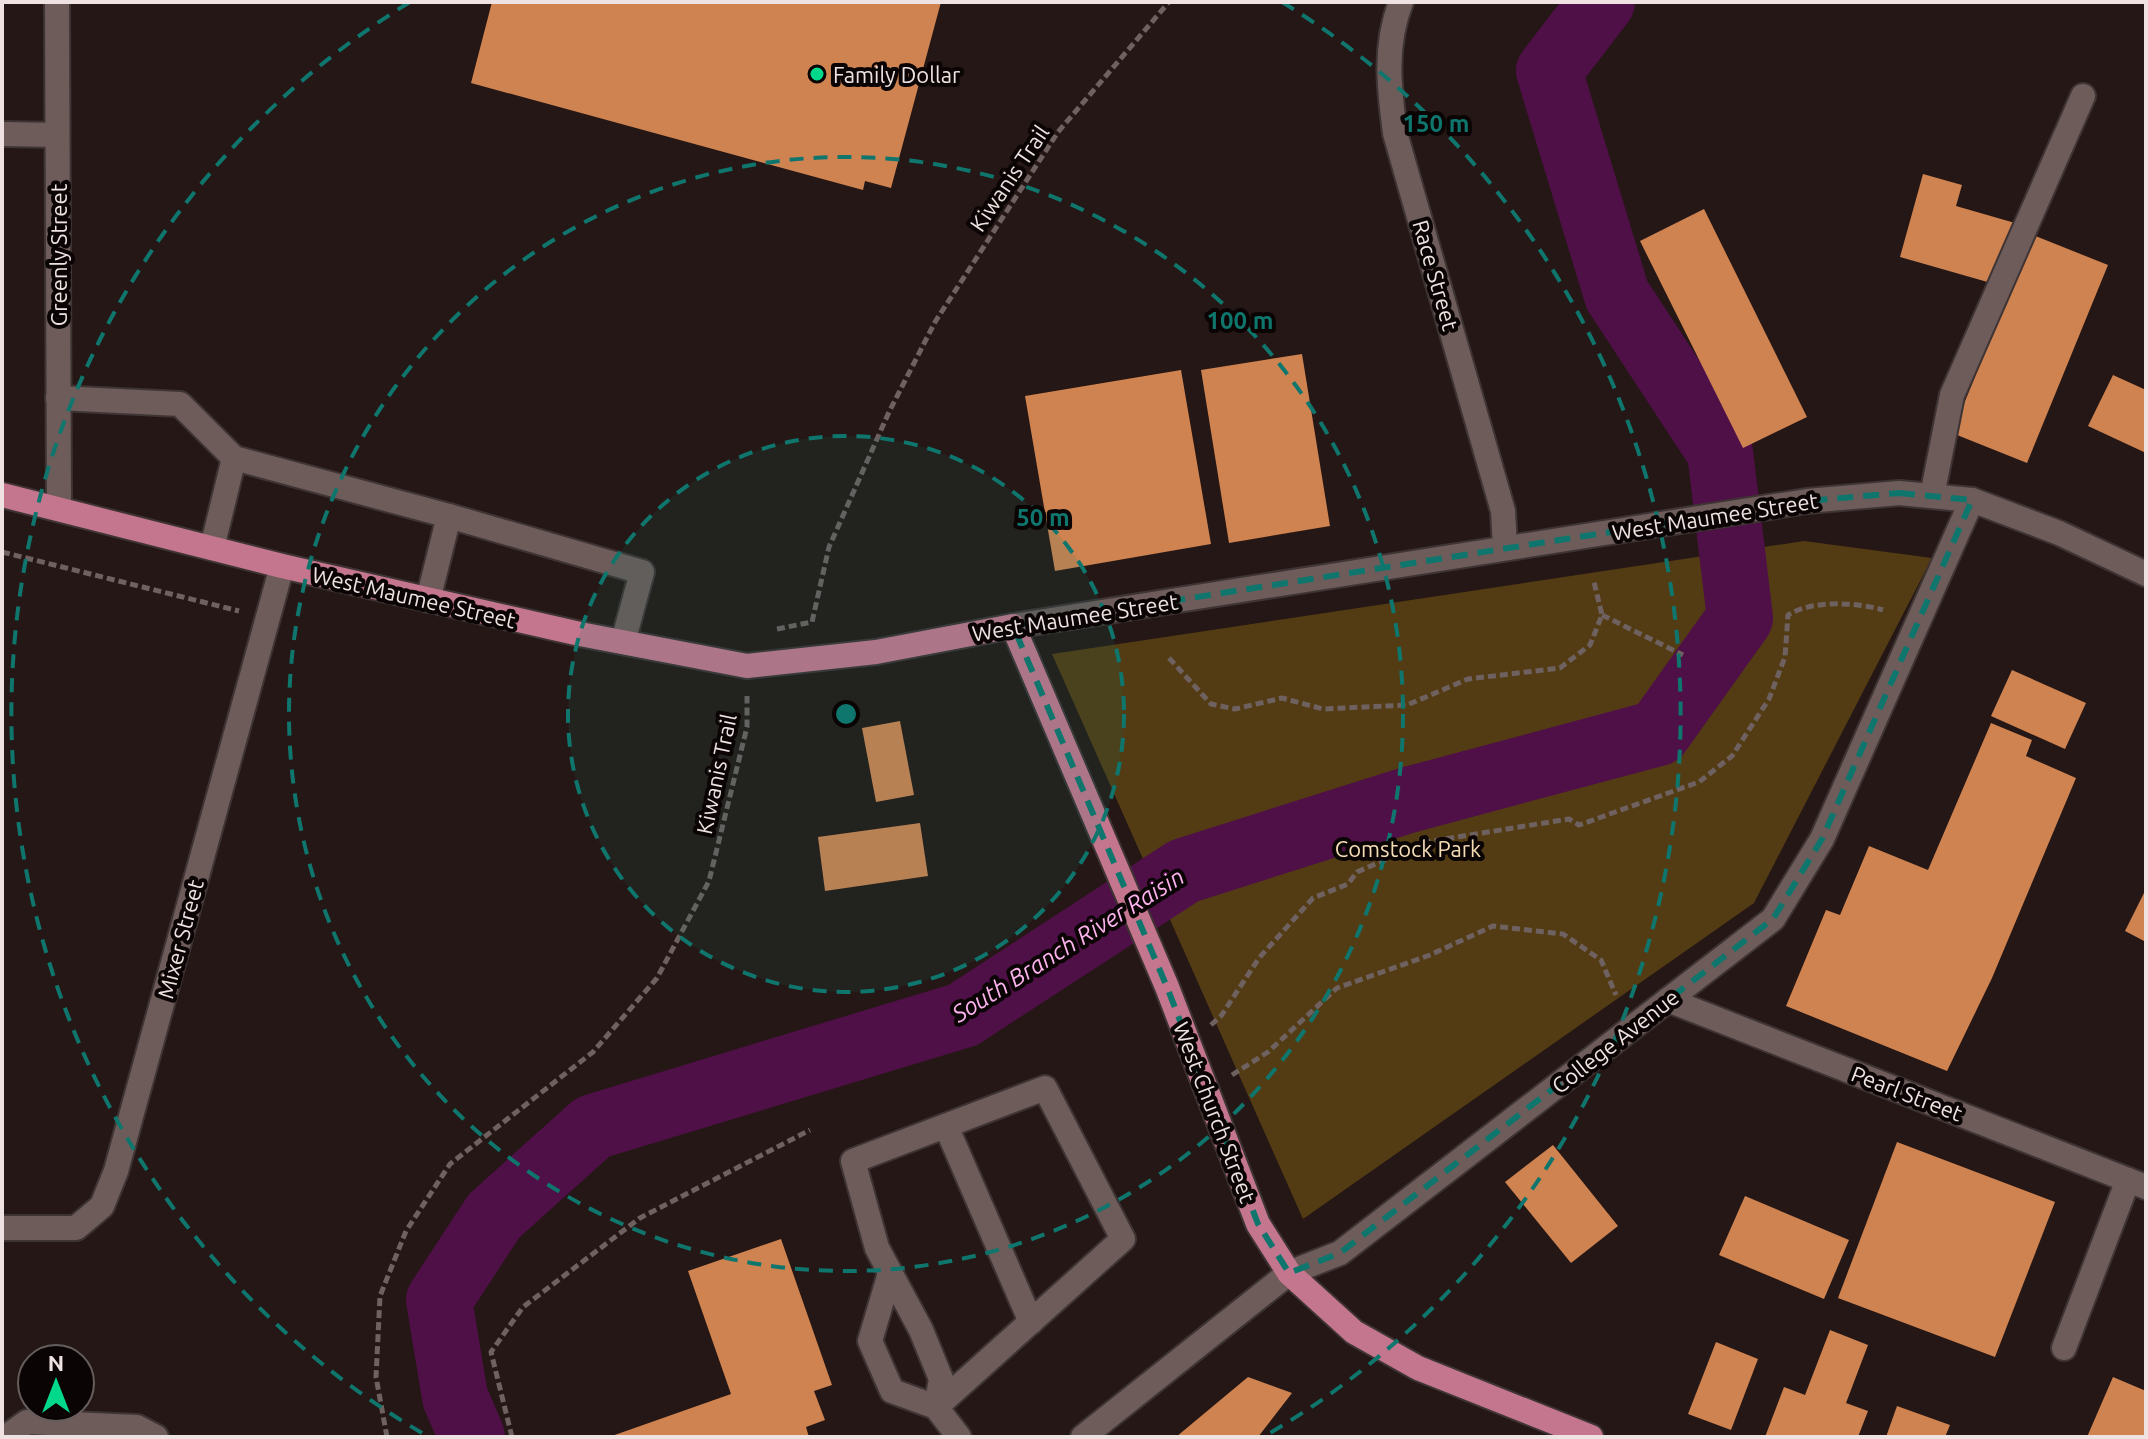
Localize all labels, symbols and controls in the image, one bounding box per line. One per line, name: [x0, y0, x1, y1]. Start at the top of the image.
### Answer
place label: Family Dollar: [833, 62, 961, 87]
marker: Family Dollar: [808, 65, 826, 83]
text: 150 m: [1403, 110, 1469, 137]
street label: Kiwanis Trail: [964, 120, 1054, 236]
street label: Greenly Street: [46, 183, 71, 326]
street label: Race Street: [1408, 217, 1464, 333]
text: 100 m: [1207, 307, 1273, 334]
street label: West Maumee Street: [1610, 487, 1820, 545]
text: 50 m: [1016, 504, 1070, 531]
street label: West Maumee Street: [310, 561, 519, 633]
street label: West Maumee Street: [970, 588, 1180, 646]
centre of rings: [832, 700, 860, 728]
street label: Kiwanis Trail: [691, 711, 741, 836]
park label: Comstock Park: [1335, 836, 1481, 861]
water label: South Branch River Raisin: [946, 862, 1189, 1028]
street label: Mixer Street: [152, 876, 208, 1001]
street label: College Avenue: [1547, 984, 1683, 1098]
street label: West Church Street: [1169, 1018, 1261, 1206]
street label: Pearl Street: [1848, 1060, 1966, 1126]
north arrow: [16, 1343, 96, 1423]
text: N: [48, 1350, 64, 1375]

